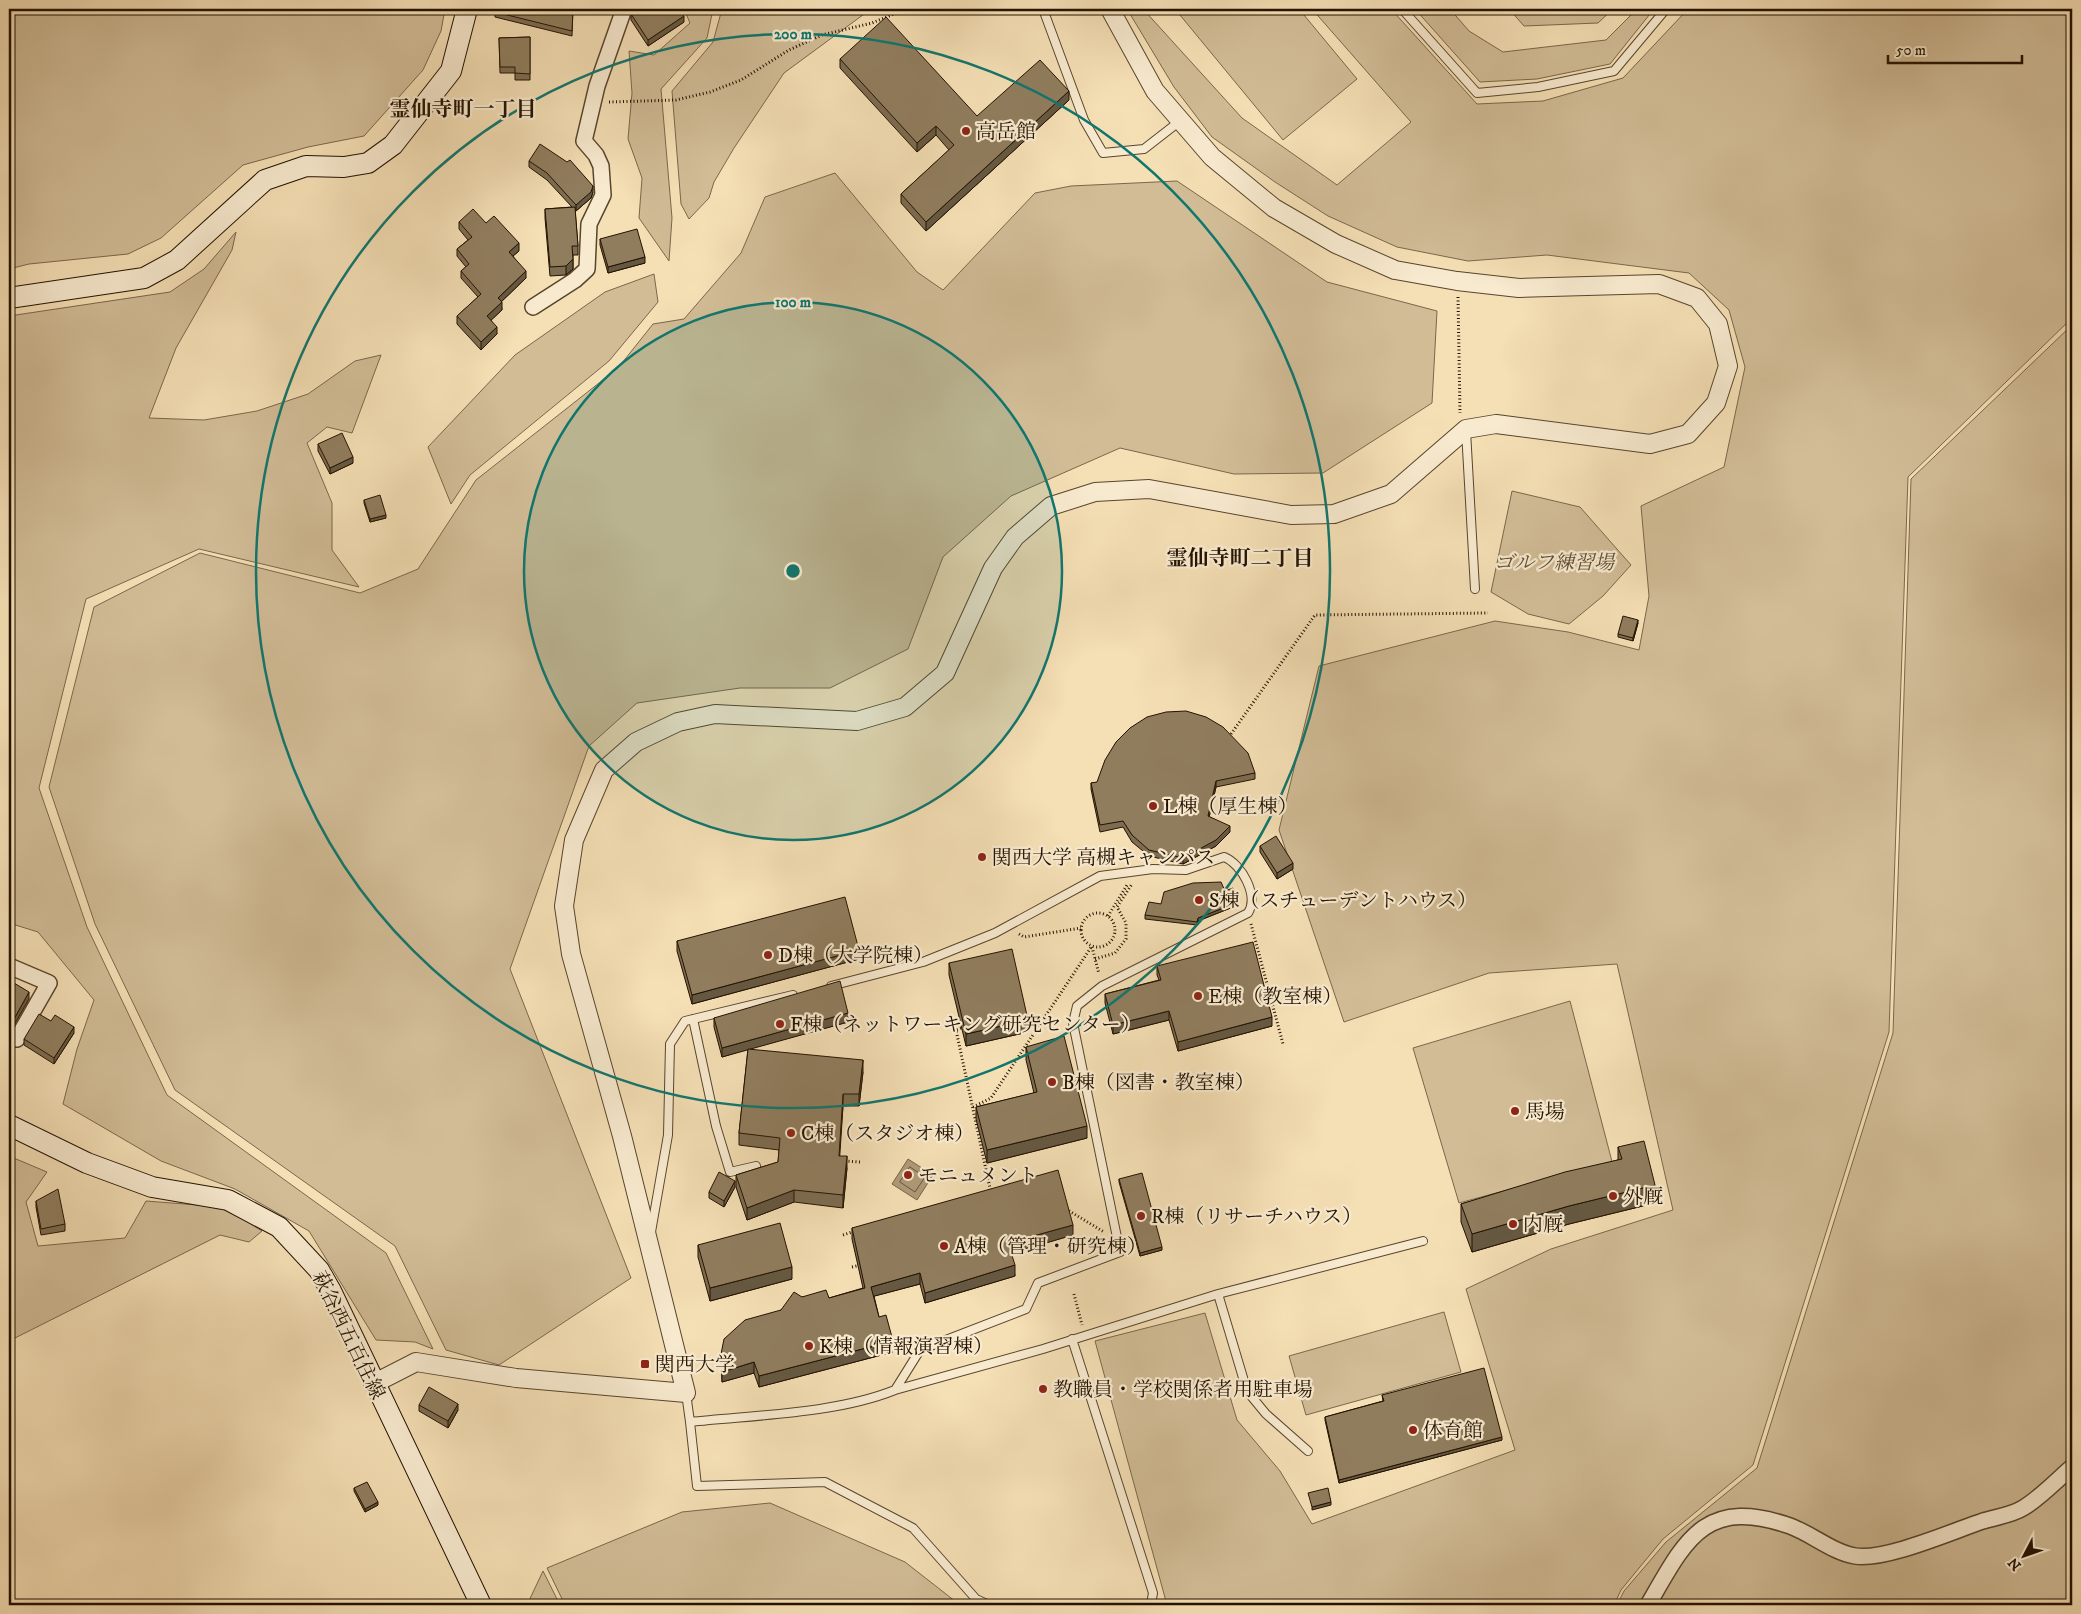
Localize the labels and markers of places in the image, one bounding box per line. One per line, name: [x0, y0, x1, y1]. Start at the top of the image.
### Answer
place label: 高岳館: [976, 120, 1036, 145]
marker: 高岳館: [960, 125, 972, 137]
centre of rings: [784, 562, 802, 580]
place label: L棟（厚生棟）: [1163, 795, 1297, 820]
marker: L棟（厚生棟）: [1147, 800, 1159, 812]
place label: 関西大学 高槻キャンパス: [992, 846, 1215, 871]
marker: 関西大学 高槻キャンパス: [976, 851, 988, 863]
place label: S棟（スチューデントハウス）: [1209, 889, 1477, 914]
marker: S棟（スチューデントハウス）: [1193, 894, 1205, 906]
place label: D棟（大学院棟）: [778, 944, 933, 969]
marker: D棟（大学院棟）: [762, 949, 774, 961]
place label: E棟（教室棟）: [1208, 985, 1342, 1010]
marker: E棟（教室棟）: [1192, 990, 1204, 1002]
place label: F棟（ネットワーキング研究センター）: [790, 1013, 1141, 1038]
marker: F棟（ネットワーキング研究センター）: [774, 1018, 786, 1030]
place label: B棟（図書・教室棟）: [1062, 1071, 1255, 1096]
marker: B棟（図書・教室棟）: [1046, 1076, 1058, 1088]
place label: 馬場: [1525, 1100, 1565, 1125]
marker: 馬場: [1509, 1105, 1521, 1117]
place label: C棟（スタジオ棟）: [801, 1122, 974, 1147]
marker: C棟（スタジオ棟）: [785, 1127, 797, 1139]
place label: モニュメント: [918, 1164, 1038, 1189]
marker: モニュメント: [902, 1169, 914, 1181]
place label: 外厩: [1623, 1185, 1663, 1210]
marker: 外厩: [1607, 1190, 1619, 1202]
place label: R棟（リサーチハウス）: [1151, 1205, 1362, 1230]
marker: R棟（リサーチハウス）: [1135, 1210, 1147, 1222]
place label: 内厩: [1523, 1213, 1563, 1238]
marker: 内厩: [1507, 1218, 1519, 1230]
place label: A棟（管理・研究棟）: [954, 1235, 1147, 1260]
marker: A棟（管理・研究棟）: [938, 1240, 950, 1252]
place label: K棟（情報演習棟）: [819, 1335, 993, 1360]
marker: K棟（情報演習棟）: [803, 1340, 815, 1352]
place label: 関西大学: [655, 1353, 735, 1378]
marker: 関西大学: [639, 1358, 651, 1370]
place label: 教職員・学校関係者用駐車場: [1053, 1378, 1313, 1403]
marker: 教職員・学校関係者用駐車場: [1037, 1383, 1049, 1395]
place label: 体育館: [1423, 1419, 1483, 1444]
marker: 体育館: [1407, 1424, 1419, 1436]

